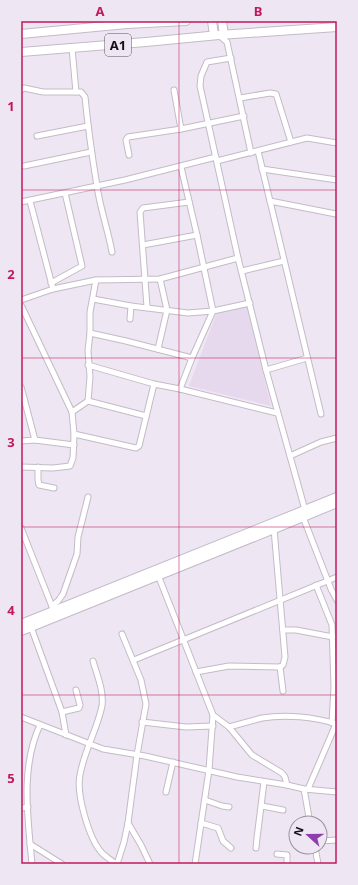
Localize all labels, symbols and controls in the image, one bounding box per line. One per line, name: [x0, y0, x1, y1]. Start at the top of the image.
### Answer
text: A: [96, 2, 105, 20]
text: B: [254, 2, 262, 20]
road number: A1: [105, 34, 131, 56]
text: 1: [7, 97, 15, 115]
text: 2: [7, 265, 15, 283]
text: 3: [7, 433, 15, 451]
text: 4: [7, 601, 15, 619]
text: 5: [7, 769, 15, 787]
north arrow: [288, 815, 328, 855]
text: N: [290, 824, 307, 838]

